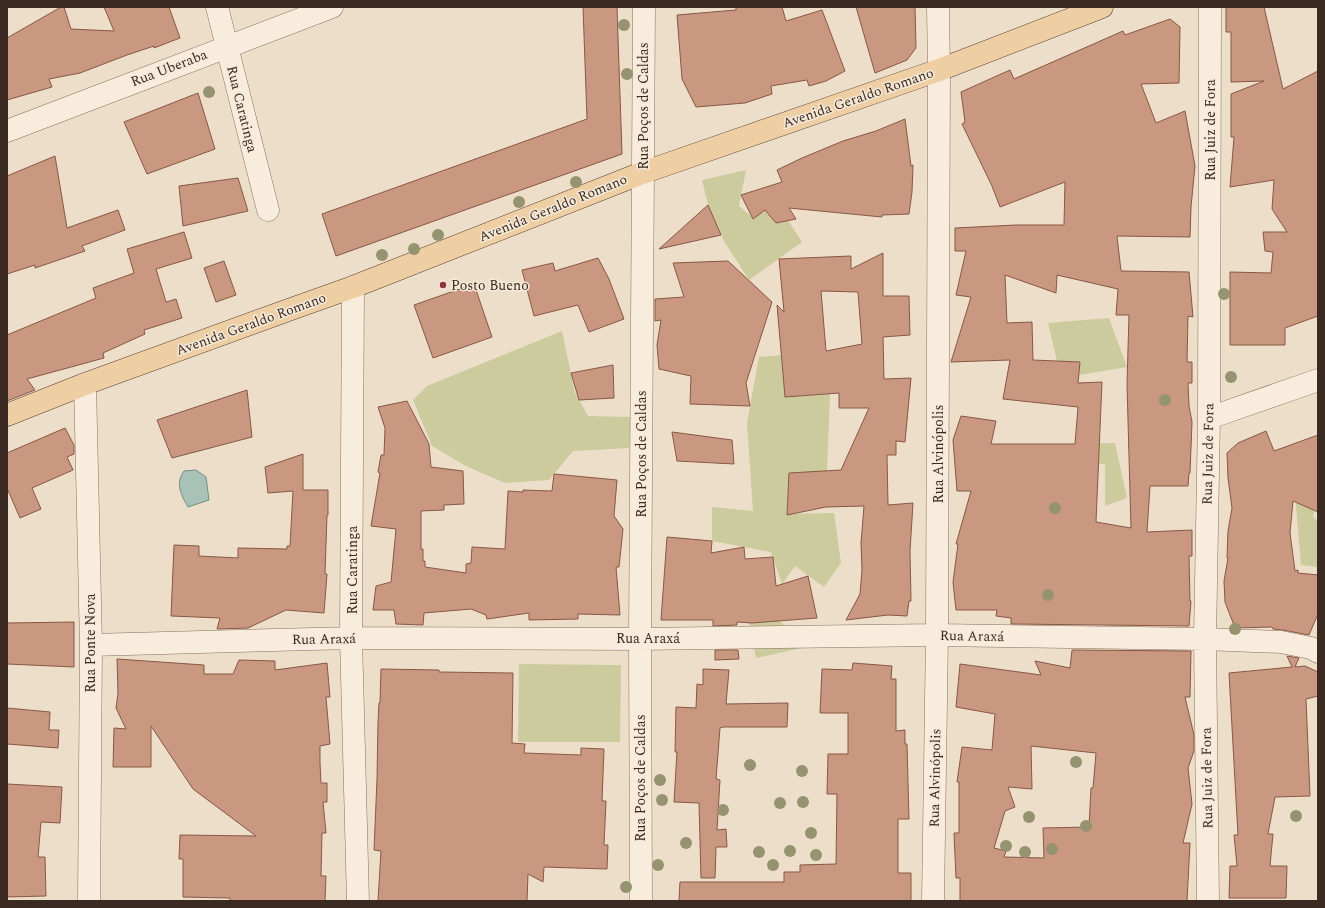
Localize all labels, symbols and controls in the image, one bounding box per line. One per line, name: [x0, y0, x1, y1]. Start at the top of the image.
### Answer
street label: Rua Poços de Caldas: [633, 42, 654, 170]
street label: Rua Uberaba: [128, 44, 210, 92]
street label: Avenida Geraldo Romano: [780, 62, 936, 134]
street label: Rua Caratinga: [221, 63, 263, 155]
street label: Rua Juiz de Fora: [1200, 79, 1221, 181]
street label: Avenida Geraldo Romano: [476, 169, 630, 247]
place label: Posto Bueno: [451, 275, 529, 296]
marker: Posto Bueno: [438, 280, 448, 290]
street label: Avenida Geraldo Romano: [173, 287, 329, 361]
street label: Rua Poços de Caldas: [631, 390, 652, 518]
street label: Rua Juiz de Fora: [1197, 403, 1219, 505]
street label: Rua Alvinópolis: [928, 405, 949, 503]
street label: Rua Caratinga: [342, 525, 363, 614]
street label: Rua Ponte Nova: [80, 593, 101, 693]
street label: Rua Araxá: [940, 625, 1004, 647]
street label: Rua Araxá: [292, 628, 356, 650]
street label: Rua Araxá: [616, 628, 680, 649]
street label: Rua Poços de Caldas: [630, 714, 651, 842]
street label: Rua Juiz de Fora: [1196, 727, 1218, 829]
street label: Rua Alvinópolis: [924, 728, 946, 828]

